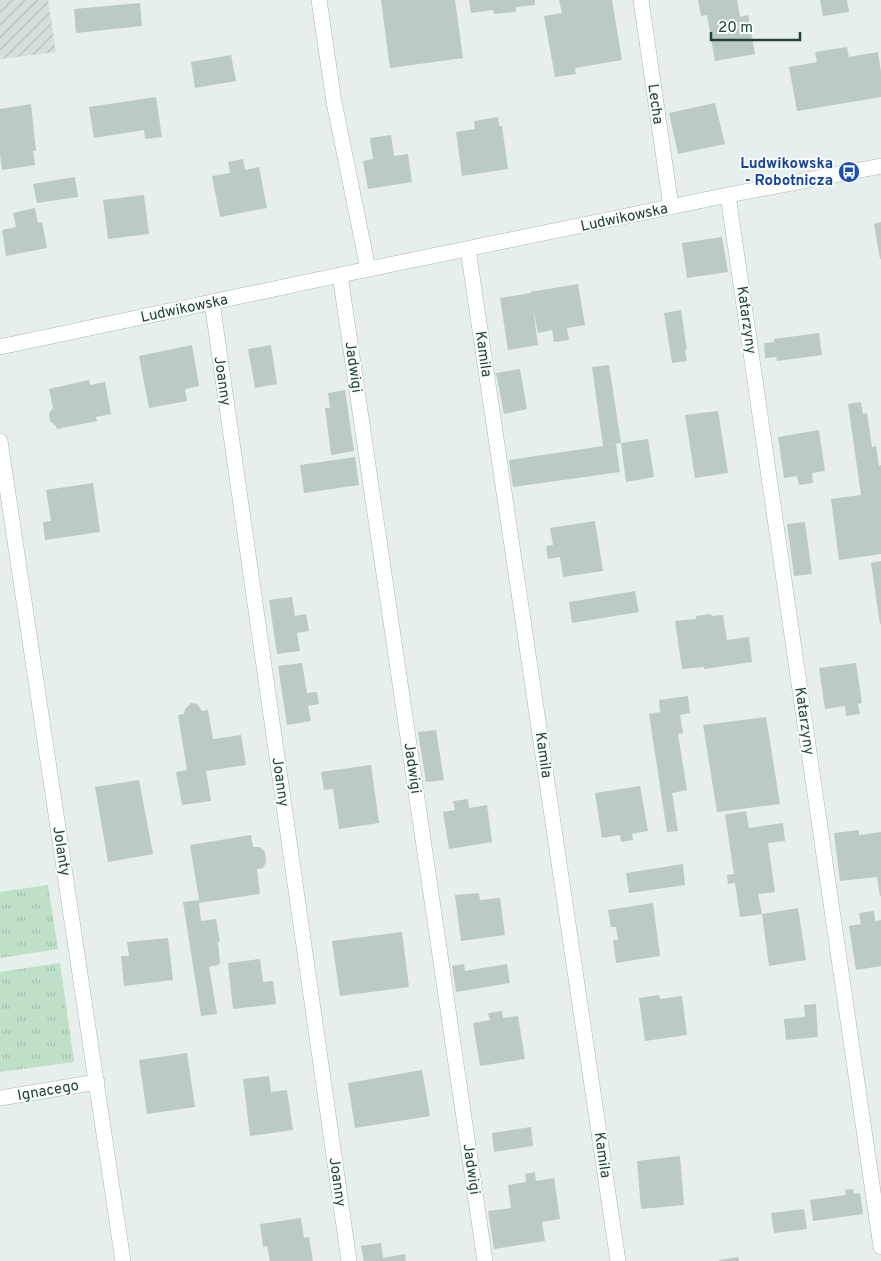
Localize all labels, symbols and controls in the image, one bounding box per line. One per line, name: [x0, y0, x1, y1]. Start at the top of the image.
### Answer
scale bar: [711, 10, 800, 42]
text: 20 m: [718, 19, 753, 38]
street label: Lecha: [642, 83, 667, 126]
place label: Ludwikowska - Robotnicza: [740, 155, 833, 191]
bus stop icon: Ludwikowska - Robotnicza: [837, 160, 861, 184]
street label: Ludwikowska: [579, 200, 670, 237]
street label: Katarzyny: [731, 285, 760, 356]
street label: Ludwikowska: [139, 291, 230, 328]
street label: Kamila: [470, 330, 495, 378]
street label: Jadwigi: [340, 340, 366, 394]
street label: Joanny: [209, 355, 234, 407]
street label: Katarzyny: [789, 686, 818, 757]
street label: Kamila: [530, 731, 555, 779]
street label: Jadwigi: [399, 741, 425, 795]
street label: Joanny: [267, 756, 292, 808]
street label: Jolanty: [47, 825, 74, 878]
street label: Ignacego: [16, 1077, 81, 1106]
street label: Kamila: [589, 1131, 614, 1179]
street label: Jadwigi: [458, 1142, 484, 1196]
street label: Joanny: [324, 1156, 349, 1208]

